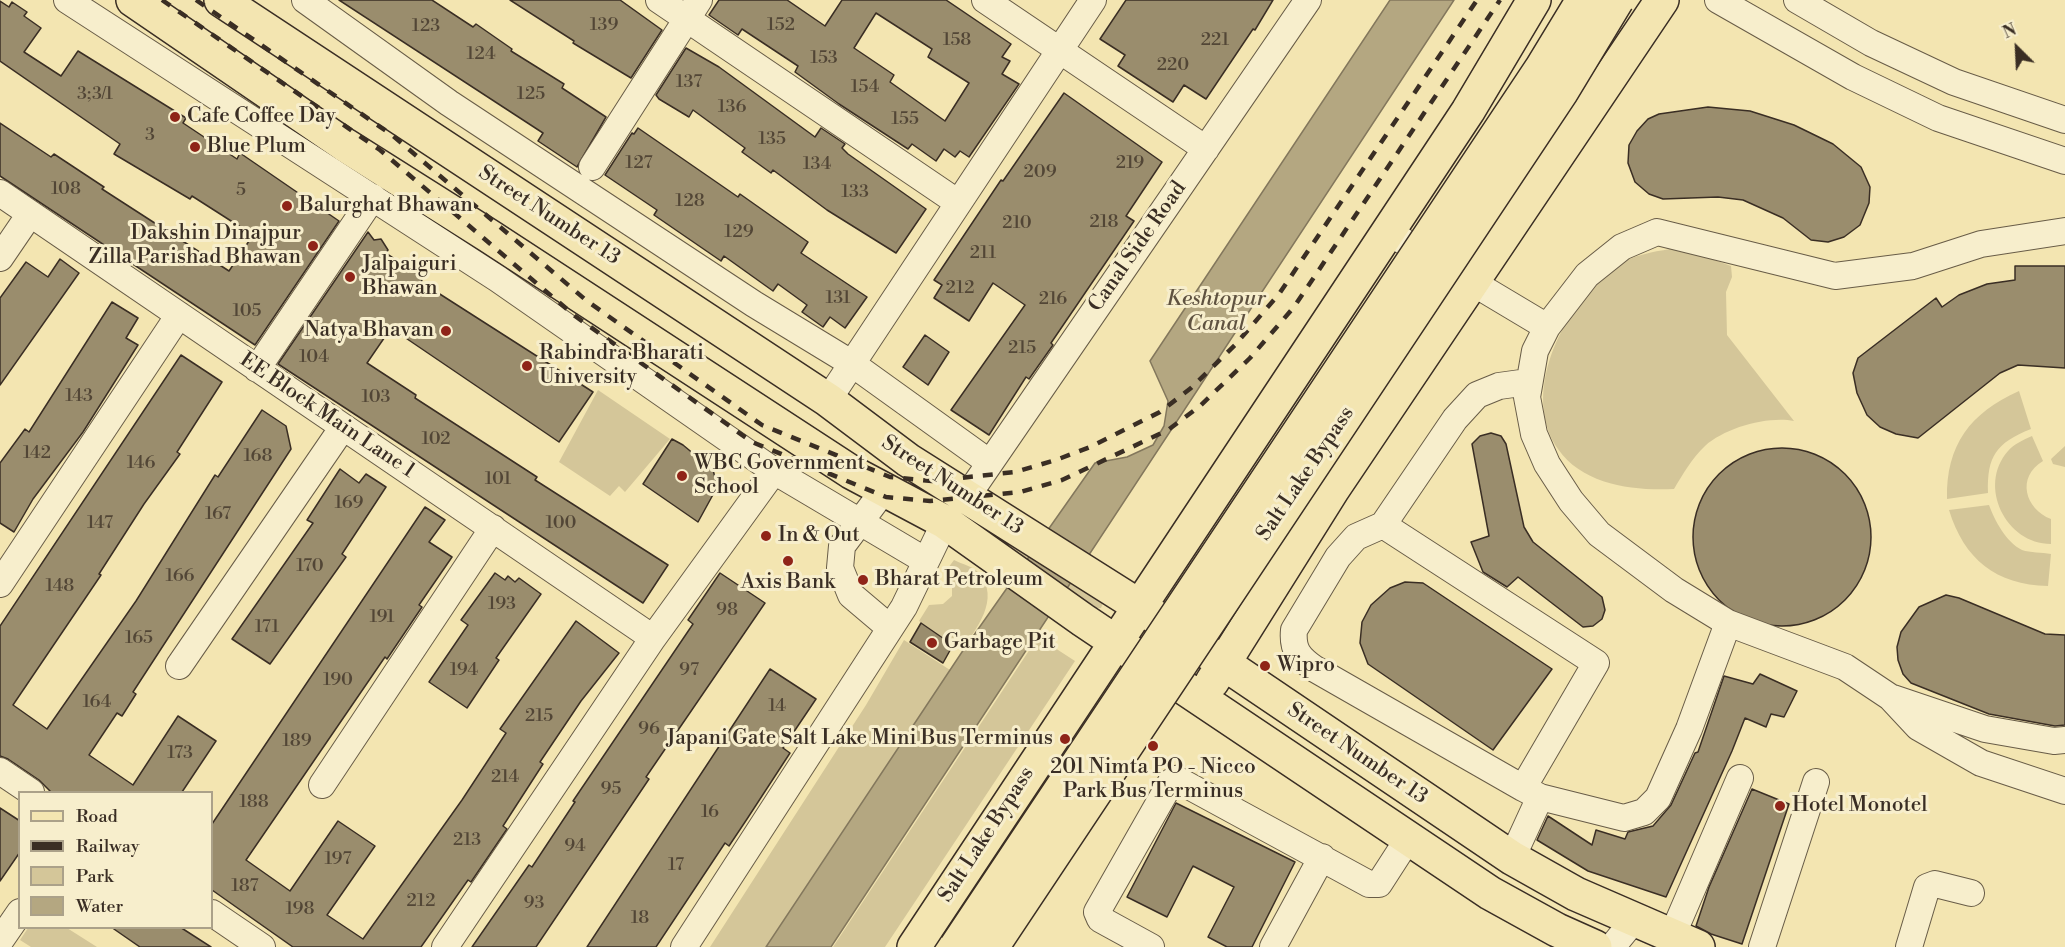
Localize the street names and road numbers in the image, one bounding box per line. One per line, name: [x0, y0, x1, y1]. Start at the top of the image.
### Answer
street label: Street Number 13: [473, 161, 625, 271]
street label: Canal Side Road: [1084, 177, 1192, 317]
street label: EE Block Main Lane 1: [235, 348, 419, 484]
street label: Salt Lake Bypass: [1252, 402, 1360, 546]
street label: Street Number 13: [876, 431, 1028, 541]
street label: Street Number 13: [1282, 698, 1432, 810]
street label: Salt Lake Bypass: [934, 762, 1040, 908]

